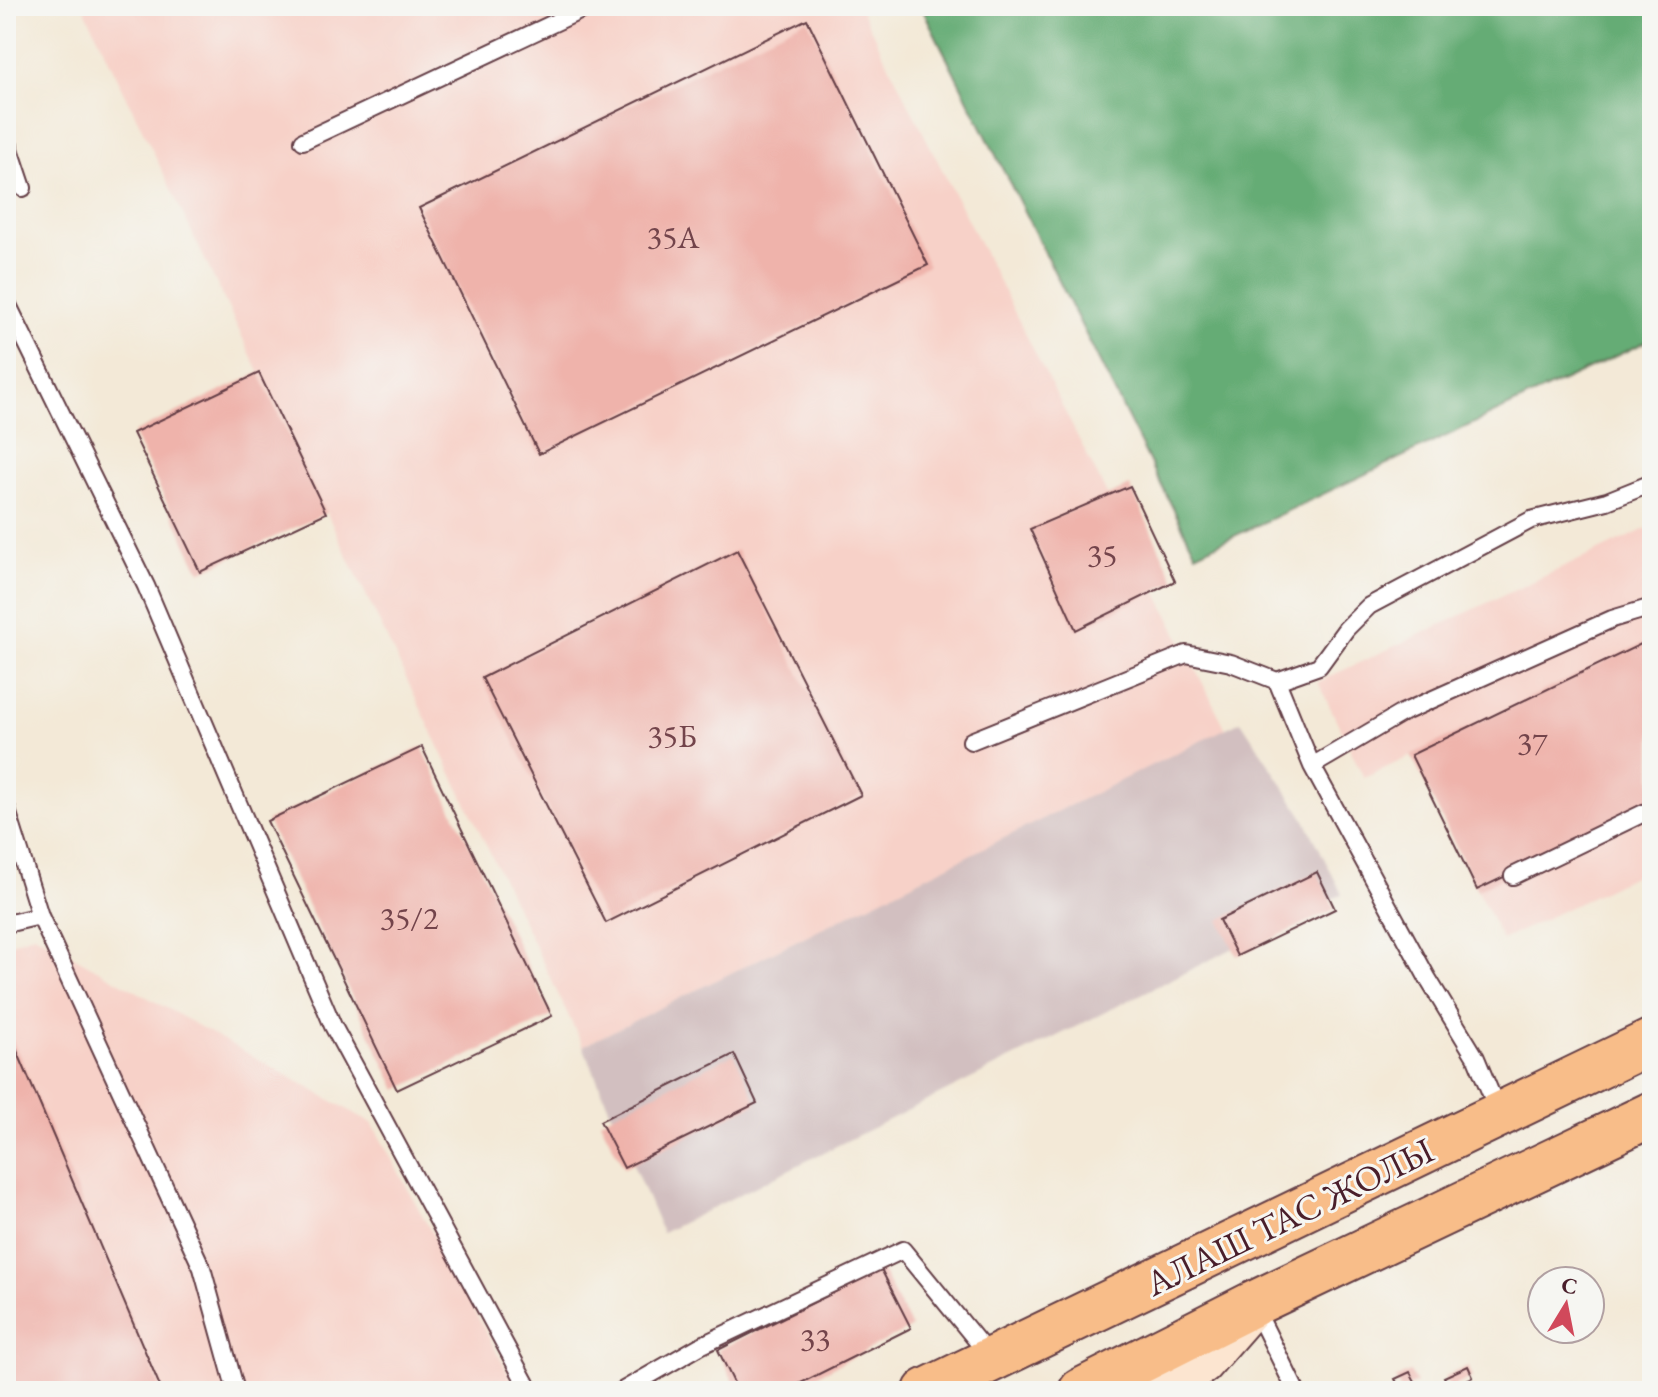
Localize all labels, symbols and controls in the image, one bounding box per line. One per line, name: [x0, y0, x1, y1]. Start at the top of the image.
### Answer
house number: 35А: [647, 216, 700, 258]
house number: 35: [1087, 534, 1117, 576]
house number: 35Б: [647, 715, 697, 757]
house number: 37: [1517, 722, 1548, 764]
house number: 35/2: [380, 897, 439, 939]
street label: АЛАШ ТАС ЖОЛЫ: [1137, 1126, 1441, 1307]
north arrow: [1526, 1265, 1606, 1345]
text: С: [1559, 1270, 1580, 1301]
house number: 33: [800, 1318, 830, 1360]

